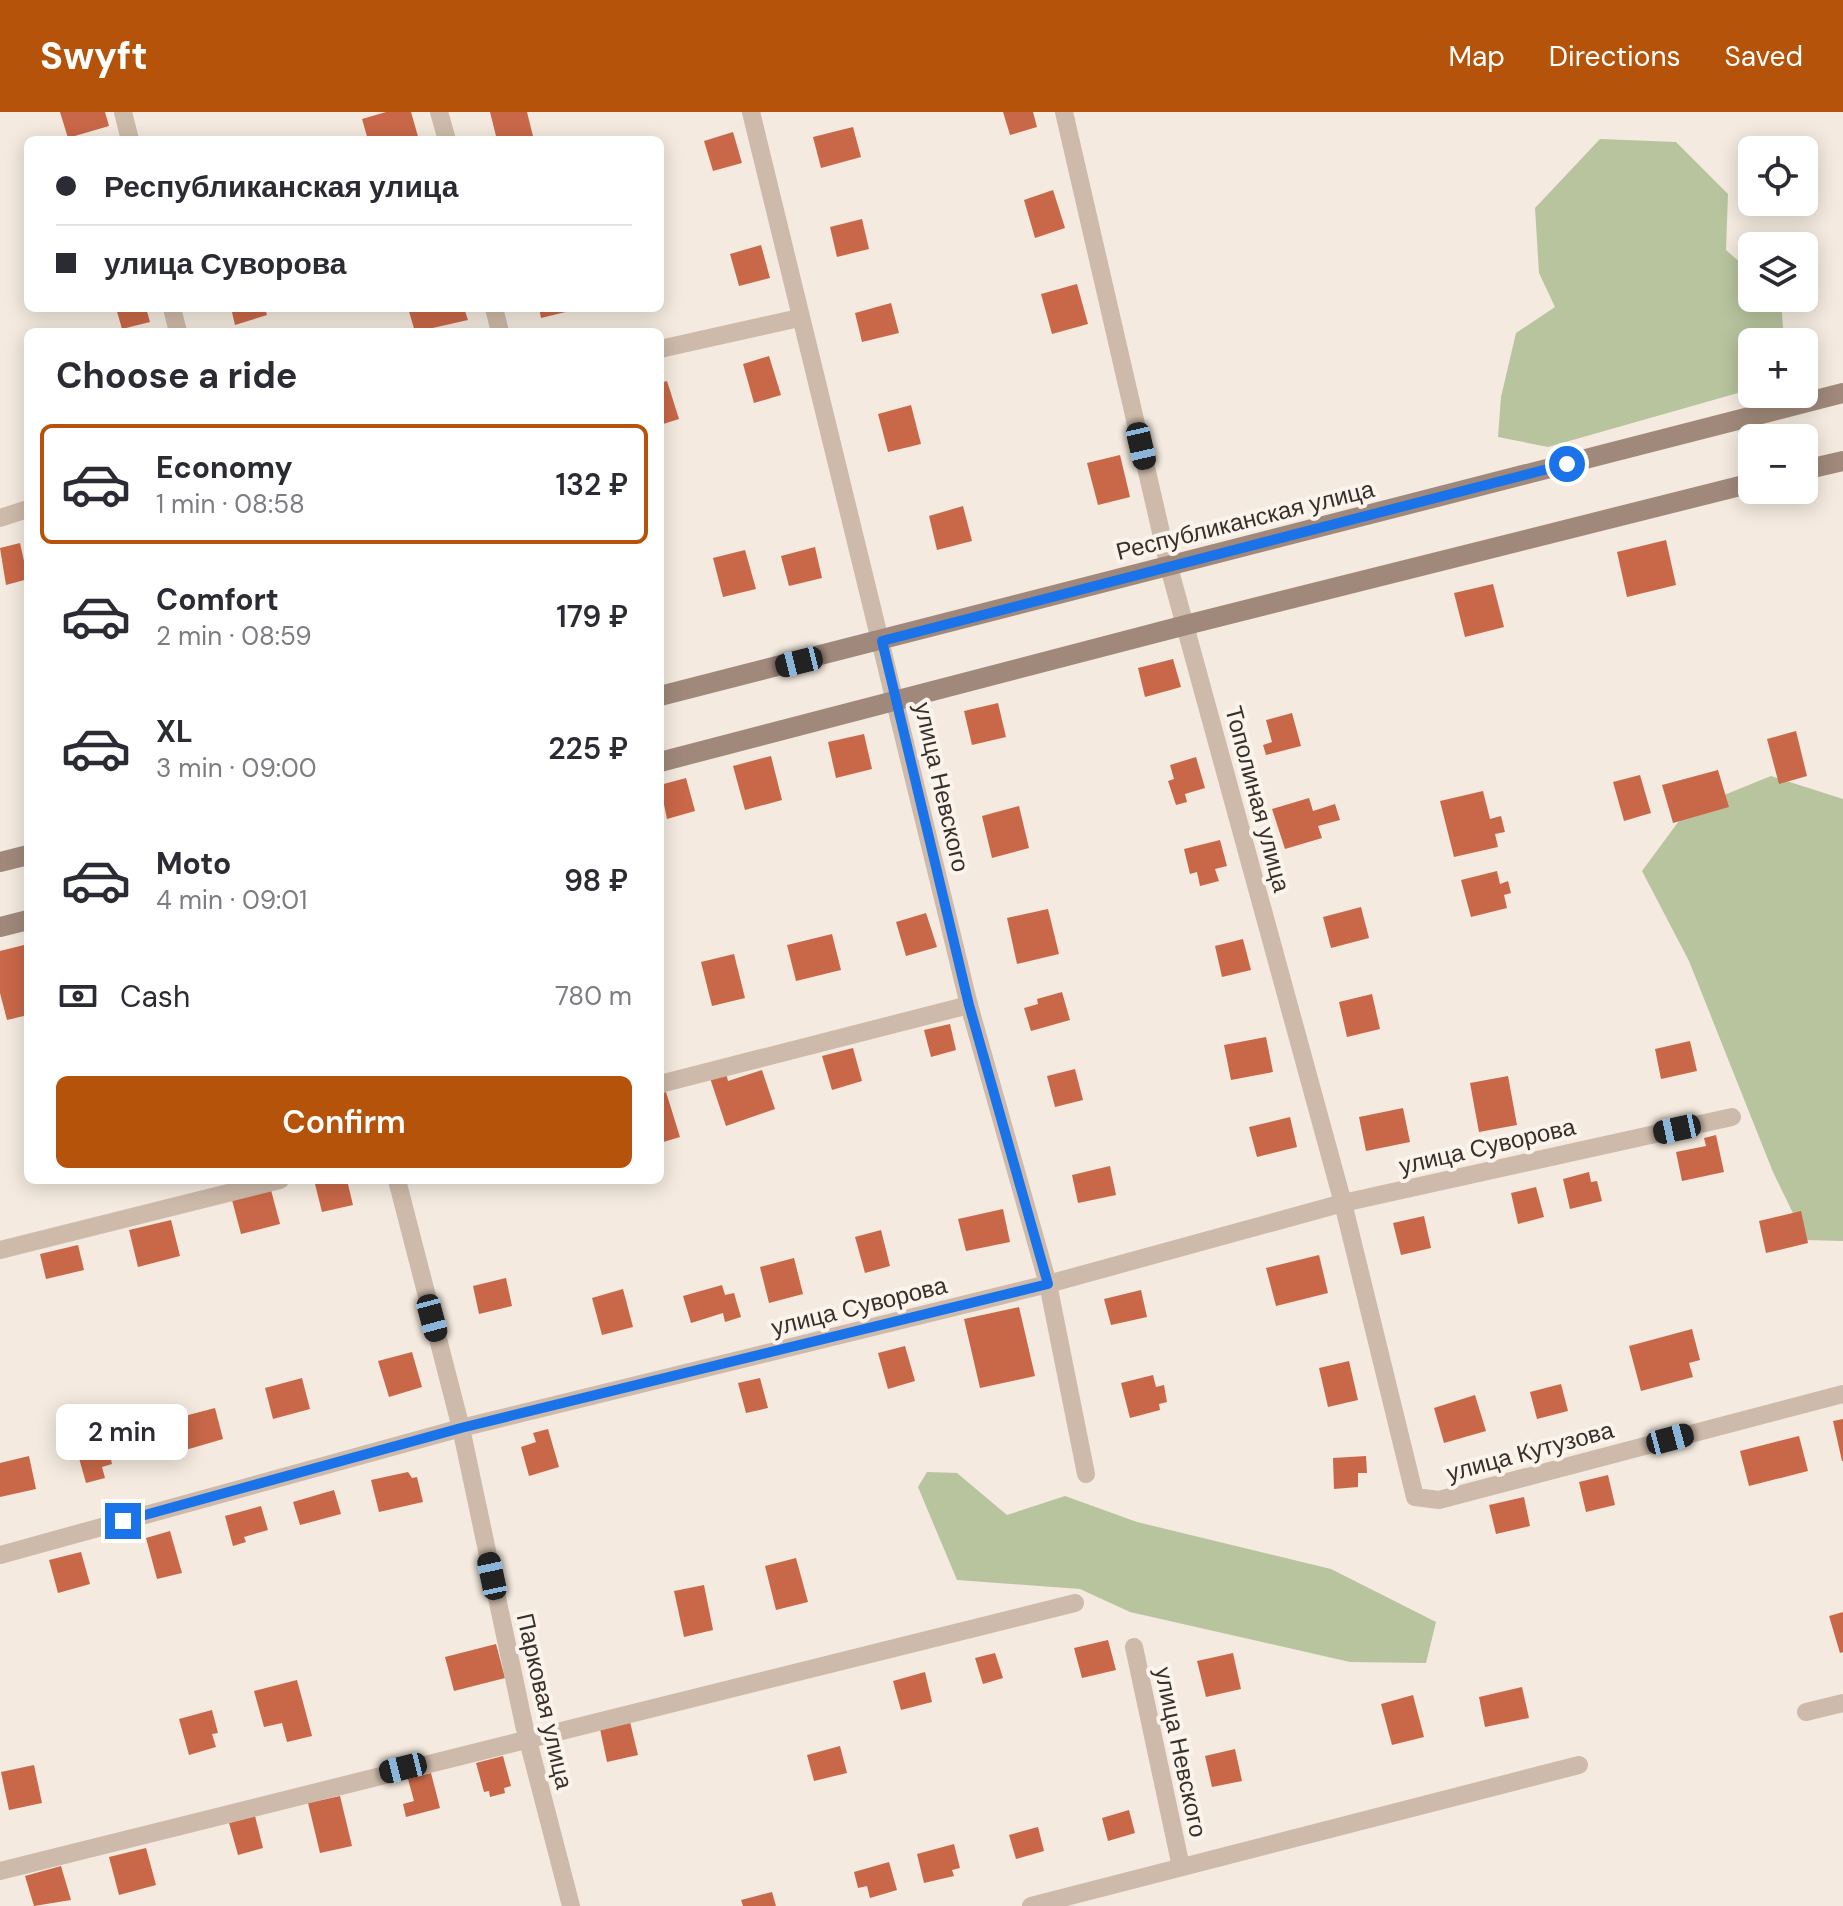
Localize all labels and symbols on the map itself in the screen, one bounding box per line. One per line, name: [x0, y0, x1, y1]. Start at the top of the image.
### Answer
car: [1124, 420, 1158, 472]
route start: [1549, 446, 1585, 482]
street label: Республиканская улица: [1113, 473, 1378, 567]
car: [773, 645, 825, 679]
street label: улица Невского: [907, 699, 977, 875]
street label: Тополиная улица: [1218, 703, 1298, 896]
street label: улица Суворова: [1396, 1111, 1579, 1181]
car: [1651, 1112, 1703, 1146]
street label: улица Суворова: [768, 1269, 951, 1343]
car: [414, 1292, 450, 1344]
callout: 2 min: [57, 1405, 189, 1461]
street label: улица Кутузова: [1443, 1414, 1617, 1488]
car: [1644, 1421, 1696, 1457]
route end: [105, 1503, 141, 1539]
car: [475, 1550, 509, 1602]
street label: Парковая улица: [510, 1610, 580, 1792]
street label: улица Невского: [1148, 1664, 1214, 1840]
car: [377, 1751, 429, 1785]

